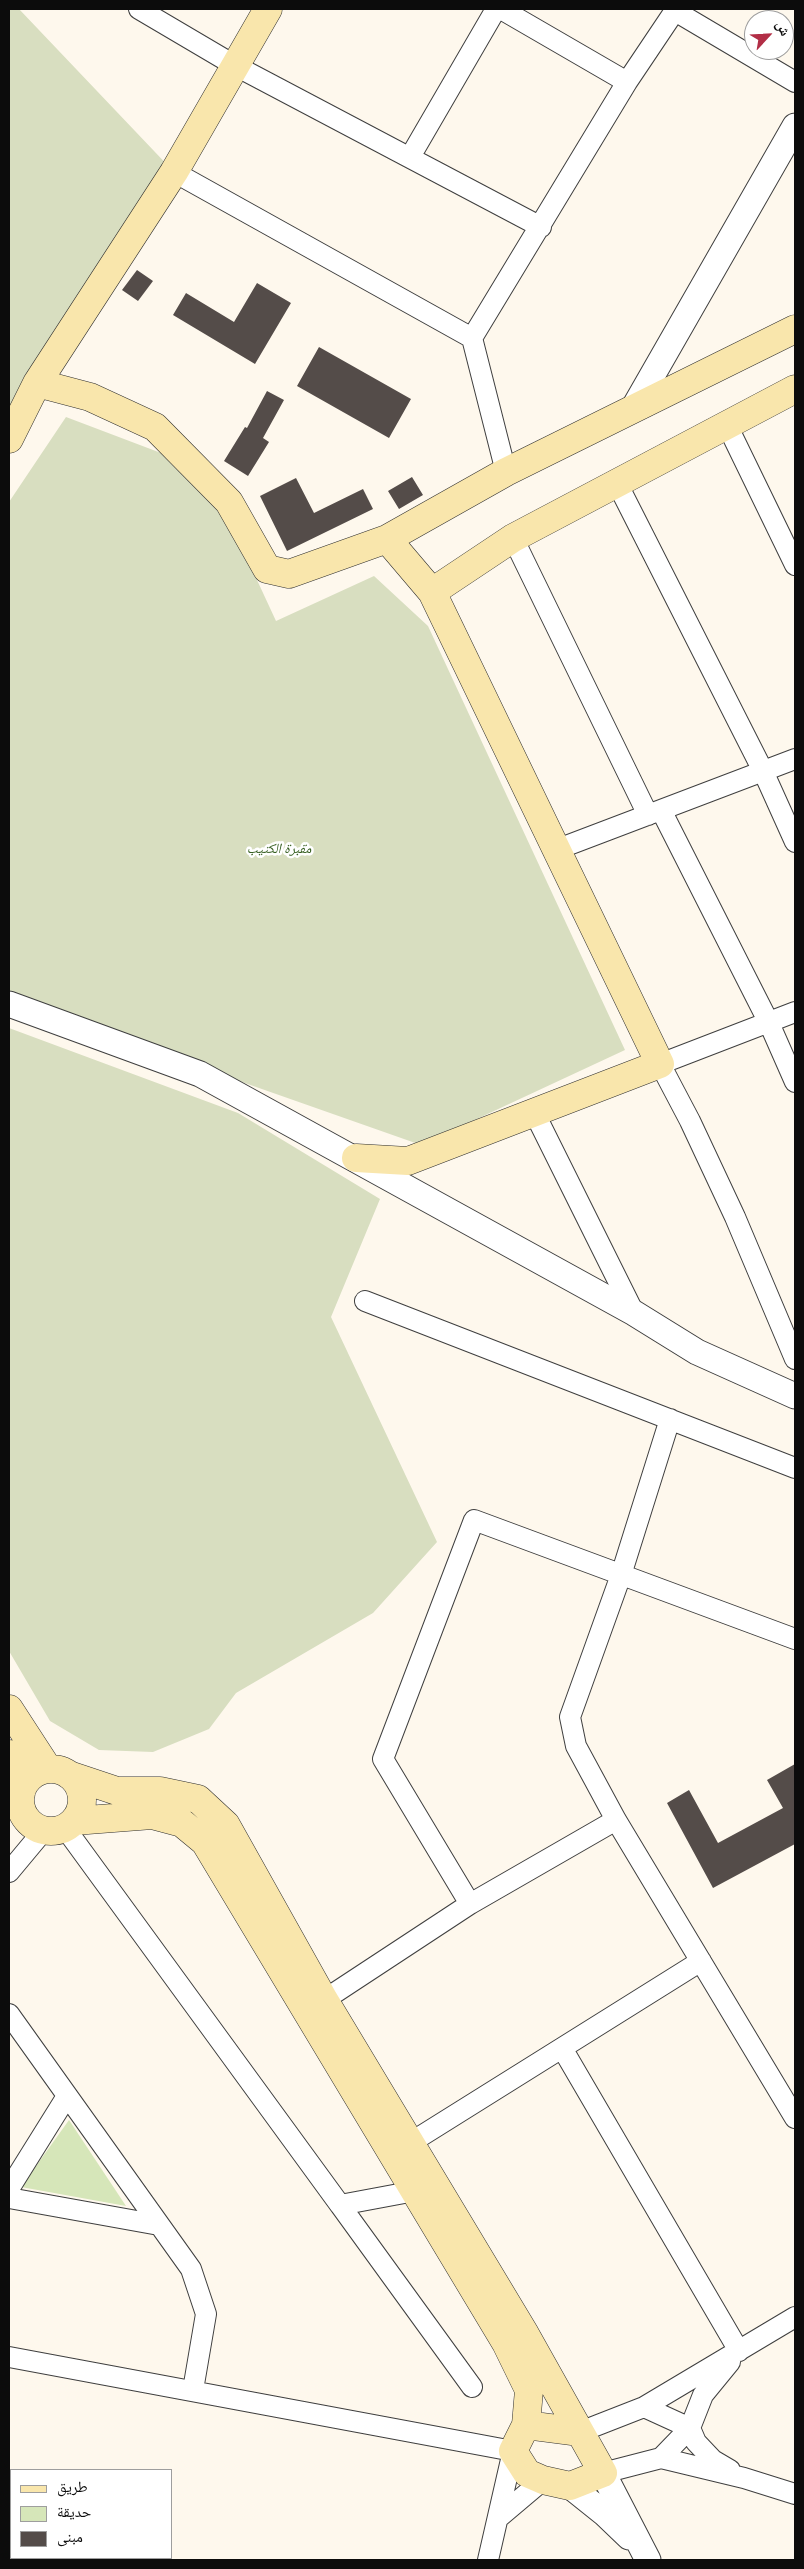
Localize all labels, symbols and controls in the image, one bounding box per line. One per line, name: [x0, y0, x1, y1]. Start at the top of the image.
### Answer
north arrow: [744, 10, 794, 60]
text: ش: [768, 17, 796, 41]
park label: مقبرة الكتيب: [247, 843, 311, 859]
legend: [10, 2469, 172, 2559]
text: طريق: [57, 2476, 88, 2502]
text: حديقة: [57, 2501, 91, 2527]
text: مبنى: [57, 2526, 83, 2552]

